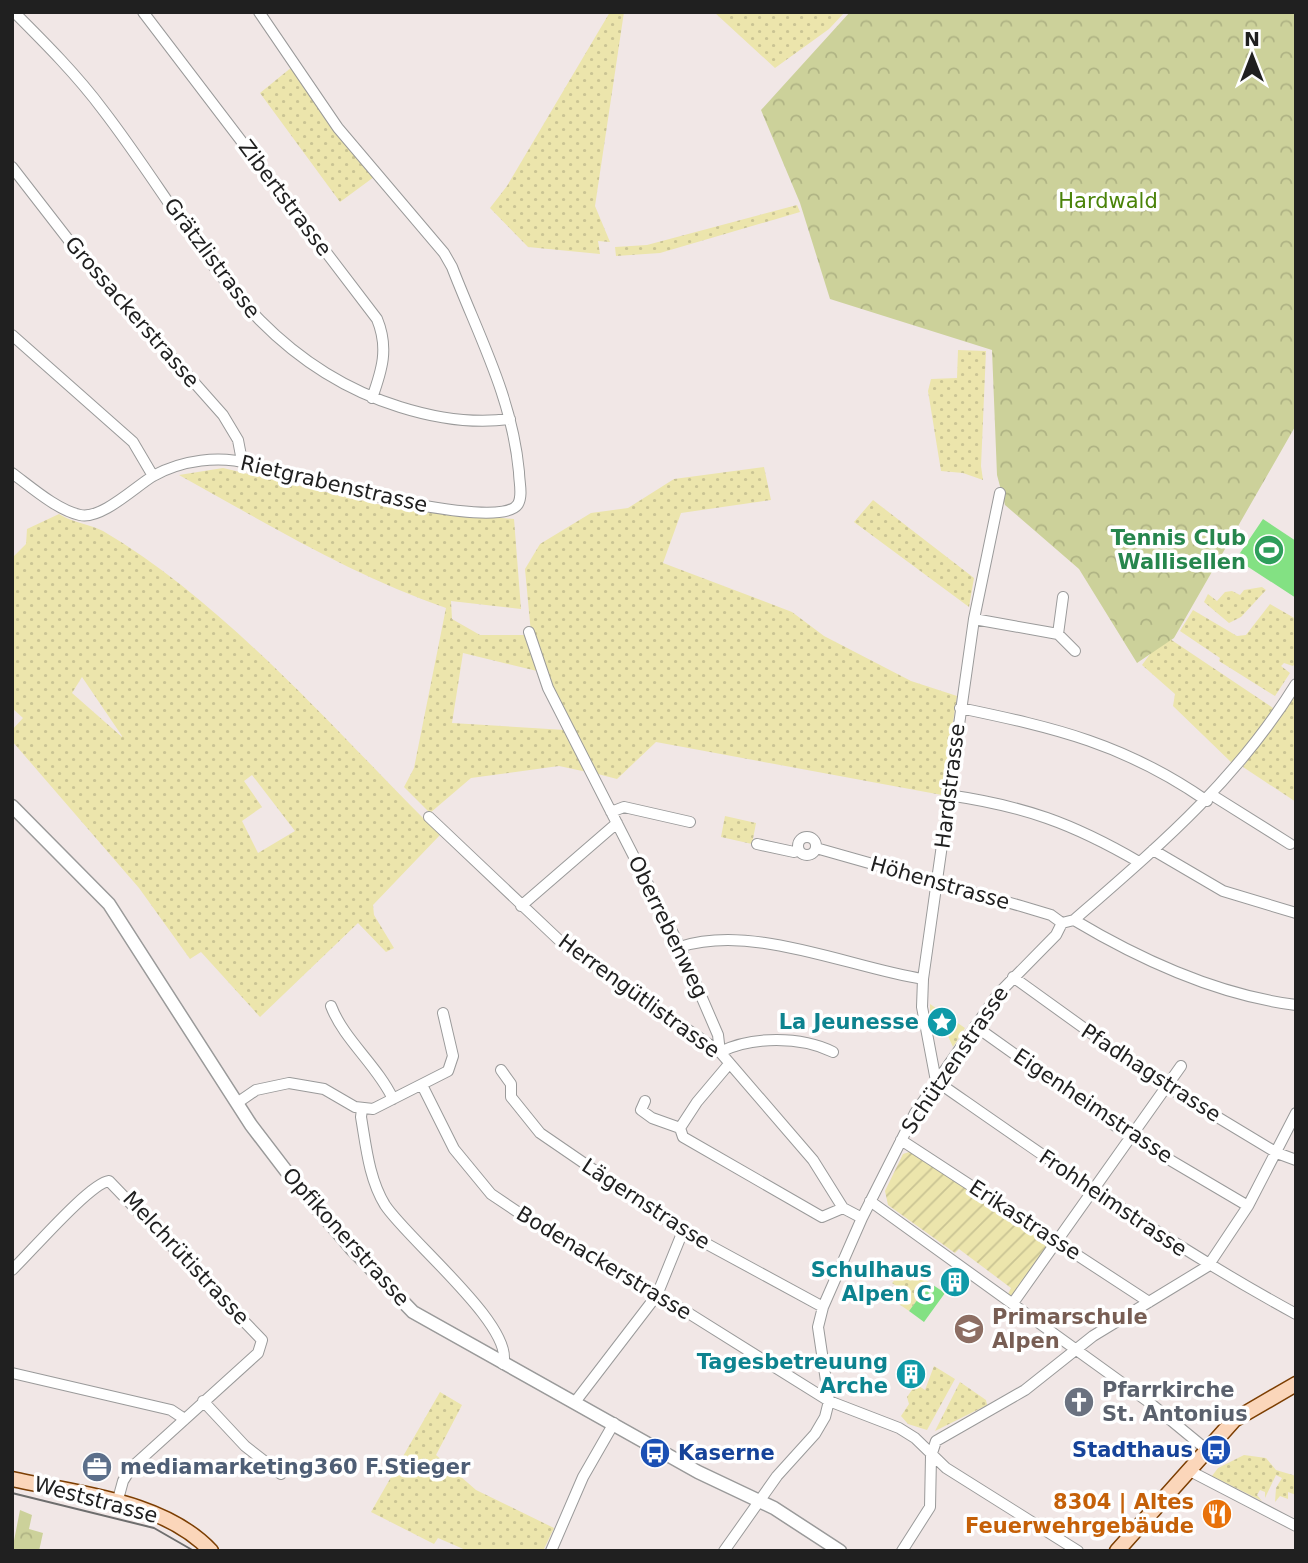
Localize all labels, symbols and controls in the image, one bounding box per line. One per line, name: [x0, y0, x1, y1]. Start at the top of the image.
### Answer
north arrow: [1217, 21, 1287, 91]
text: N: [1244, 28, 1260, 50]
street label: Zibertstrasse: [234, 135, 336, 261]
park label: Hardwald: [1058, 189, 1158, 213]
street label: Grätzlistrasse: [159, 193, 265, 323]
street label: Grossackerstrasse: [60, 232, 204, 392]
street label: Rietgrabenstrasse: [238, 451, 430, 517]
place label: Tennis Club Wallisellen: [1111, 526, 1246, 574]
sports icon: Tennis Club Wallisellen: [1252, 533, 1286, 567]
street label: Hardstrasse: [930, 722, 970, 850]
street label: Oberrebenweg: [623, 852, 713, 1002]
street label: Höhenstrasse: [868, 852, 1012, 914]
street label: Herrengütlistrasse: [554, 929, 724, 1063]
street label: Schützenstrasse: [897, 982, 1013, 1138]
place icon: La Jeunesse: [925, 1005, 959, 1039]
place label: La Jeunesse: [779, 1010, 919, 1034]
street label: Pfadhagstrasse: [1077, 1019, 1225, 1127]
street label: Eigenheimstrasse: [1009, 1044, 1177, 1168]
street label: Frohheimstrasse: [1035, 1145, 1191, 1261]
street label: Lägernstrasse: [577, 1154, 715, 1254]
street label: Opfikonerstrasse: [278, 1163, 414, 1311]
street label: Erikastrasse: [965, 1175, 1085, 1265]
street label: Melchrütistrasse: [118, 1186, 254, 1330]
street label: Bodenackerstrasse: [512, 1201, 696, 1325]
place label: Schulhaus Alpen C: [811, 1258, 932, 1306]
building icon: Schulhaus Alpen C: [938, 1265, 972, 1299]
place label: Primarschule Alpen: [992, 1305, 1148, 1353]
school or university icon: Primarschule Alpen: [952, 1312, 986, 1346]
place label: Tagesbetreuung Arche: [697, 1350, 888, 1398]
building icon: Tagesbetreuung Arche: [894, 1357, 928, 1391]
place label: Pfarrkirche St. Antonius: [1102, 1378, 1248, 1426]
church icon: Pfarrkirche St. Antonius: [1062, 1385, 1096, 1419]
bus stop icon: Stadthaus: [1199, 1433, 1233, 1467]
bus stop icon: Kaserne: [638, 1436, 672, 1470]
place label: Stadthaus: [1072, 1438, 1193, 1462]
place label: Kaserne: [678, 1441, 775, 1465]
office icon: mediamarketing360 F.Stieger: [80, 1450, 114, 1484]
place label: mediamarketing360 F.Stieger: [120, 1455, 471, 1479]
street label: Weststrasse: [32, 1472, 160, 1528]
place label: 8304 | Altes Feuerwehrgebäude: [965, 1490, 1194, 1538]
restaurant icon: 8304 | Altes Feuerwehrgebäude: [1200, 1497, 1234, 1531]

